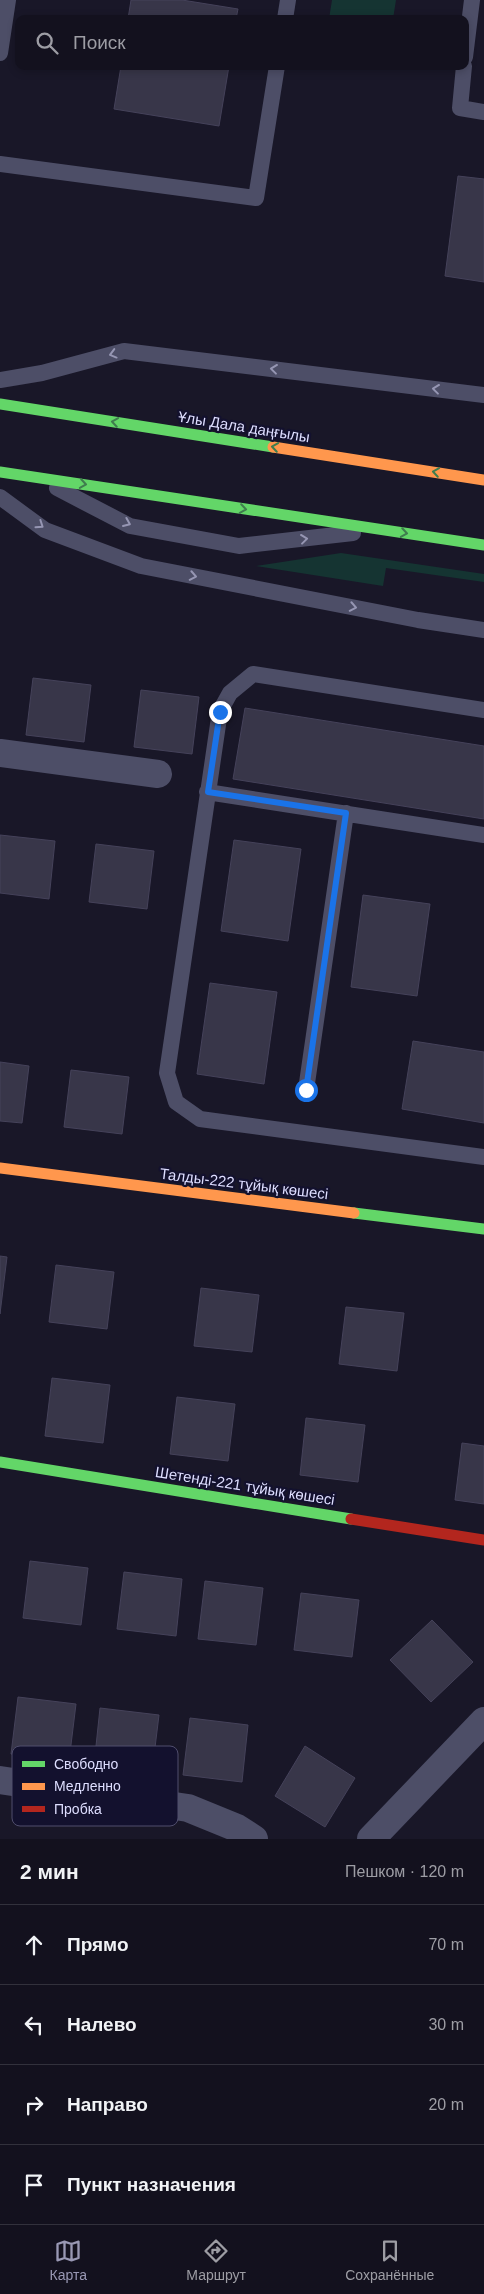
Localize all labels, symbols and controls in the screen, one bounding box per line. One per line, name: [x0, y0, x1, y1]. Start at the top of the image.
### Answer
search box: [15, 15, 469, 70]
icon: search: [33, 29, 61, 57]
text: Поиск: [73, 32, 126, 53]
one-way arrow: [110, 348, 118, 358]
one-way arrow: [270, 364, 278, 375]
one-way arrow: [431, 384, 439, 395]
street label: Ұлы Дала даңғылы: [177, 408, 311, 445]
one-way arrow: [110, 417, 119, 427]
one-way arrow: [271, 442, 279, 453]
one-way arrow: [431, 467, 439, 478]
one-way arrow: [78, 479, 87, 489]
one-way arrow: [239, 503, 248, 513]
one-way arrow: [122, 517, 131, 528]
one-way arrow: [35, 519, 44, 529]
one-way arrow: [400, 527, 408, 538]
one-way arrow: [300, 534, 308, 545]
one-way arrow: [189, 570, 198, 580]
one-way arrow: [348, 601, 357, 612]
route end: [209, 701, 232, 724]
route start: [295, 1079, 318, 1102]
street label: Талды-222 тұйық көшесі: [159, 1165, 329, 1202]
street label: Шетенді-221 тұйық көшесі: [154, 1463, 336, 1508]
legend: [12, 1746, 178, 1826]
text: Свободно: [54, 1756, 119, 1772]
text: Медленно: [54, 1778, 121, 1794]
text: Пробка: [54, 1801, 102, 1817]
text: 2 мин: [20, 1860, 79, 1883]
text: Пешком · 120 m: [345, 1863, 464, 1880]
icon: ahead: [20, 1931, 48, 1959]
text: Прямо: [67, 1934, 129, 1955]
text: 70 m: [428, 1936, 464, 1953]
icon: left: [20, 2011, 48, 2039]
text: Налево: [67, 2014, 137, 2035]
text: 30 m: [428, 2016, 464, 2033]
icon: right: [20, 2091, 48, 2119]
text: Направо: [67, 2094, 148, 2115]
text: 20 m: [428, 2096, 464, 2113]
icon: arrive: [20, 2171, 48, 2199]
text: Пункт назначения: [67, 2174, 236, 2195]
tab: Карта: [50, 2237, 87, 2283]
tab: Маршрут: [186, 2237, 246, 2283]
tab: Сохранённые: [345, 2237, 434, 2283]

